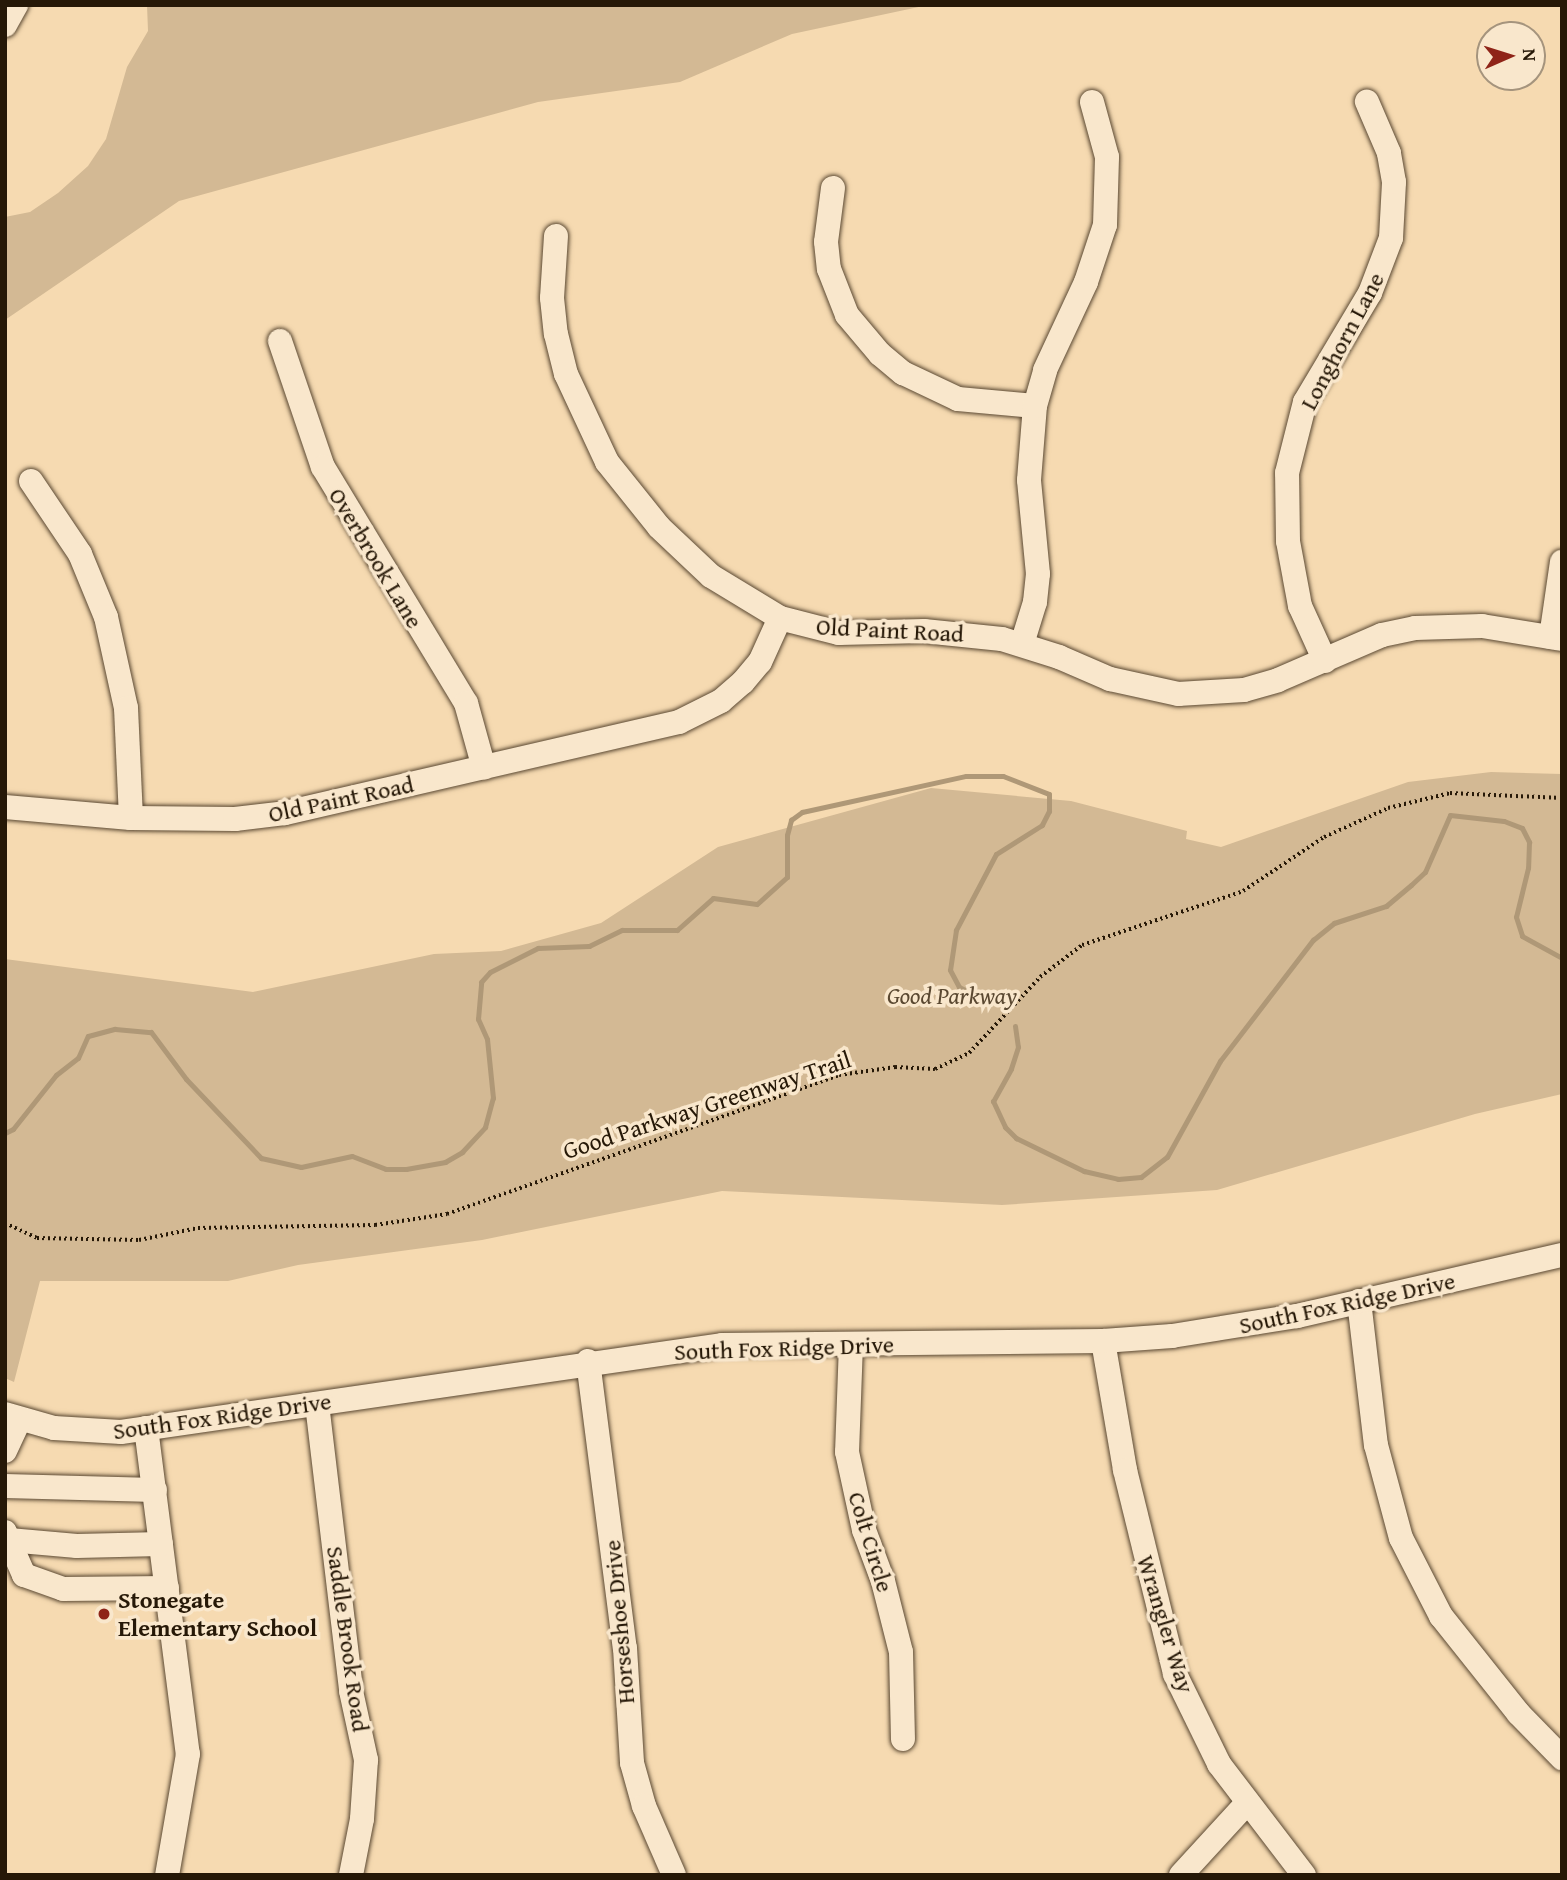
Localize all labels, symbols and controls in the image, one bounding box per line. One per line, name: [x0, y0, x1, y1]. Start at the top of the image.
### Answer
north arrow: [1476, 21, 1546, 91]
text: N: [1516, 48, 1544, 62]
street label: Longhorn Lane: [1294, 267, 1390, 415]
street label: Overbrook Lane: [323, 483, 429, 633]
street label: Old Paint Road: [815, 612, 965, 648]
street label: Old Paint Road: [266, 770, 416, 828]
park label: Good Parkway: [887, 982, 1017, 1010]
street label: Good Parkway Greenway Trail: [559, 1045, 855, 1165]
street label: South Fox Ridge Drive: [1236, 1266, 1458, 1340]
street label: South Fox Ridge Drive: [674, 1330, 894, 1366]
street label: South Fox Ridge Drive: [111, 1386, 333, 1446]
street label: Colt Circle: [842, 1488, 900, 1596]
street label: Horseshoe Drive: [597, 1539, 641, 1705]
street label: Saddle Brook Road: [321, 1544, 375, 1734]
street label: Wrangler Way: [1131, 1552, 1201, 1696]
place label: Stonegate Elementary School: [118, 1586, 317, 1642]
marker: Stonegate Elementary School: [96, 1606, 112, 1622]

